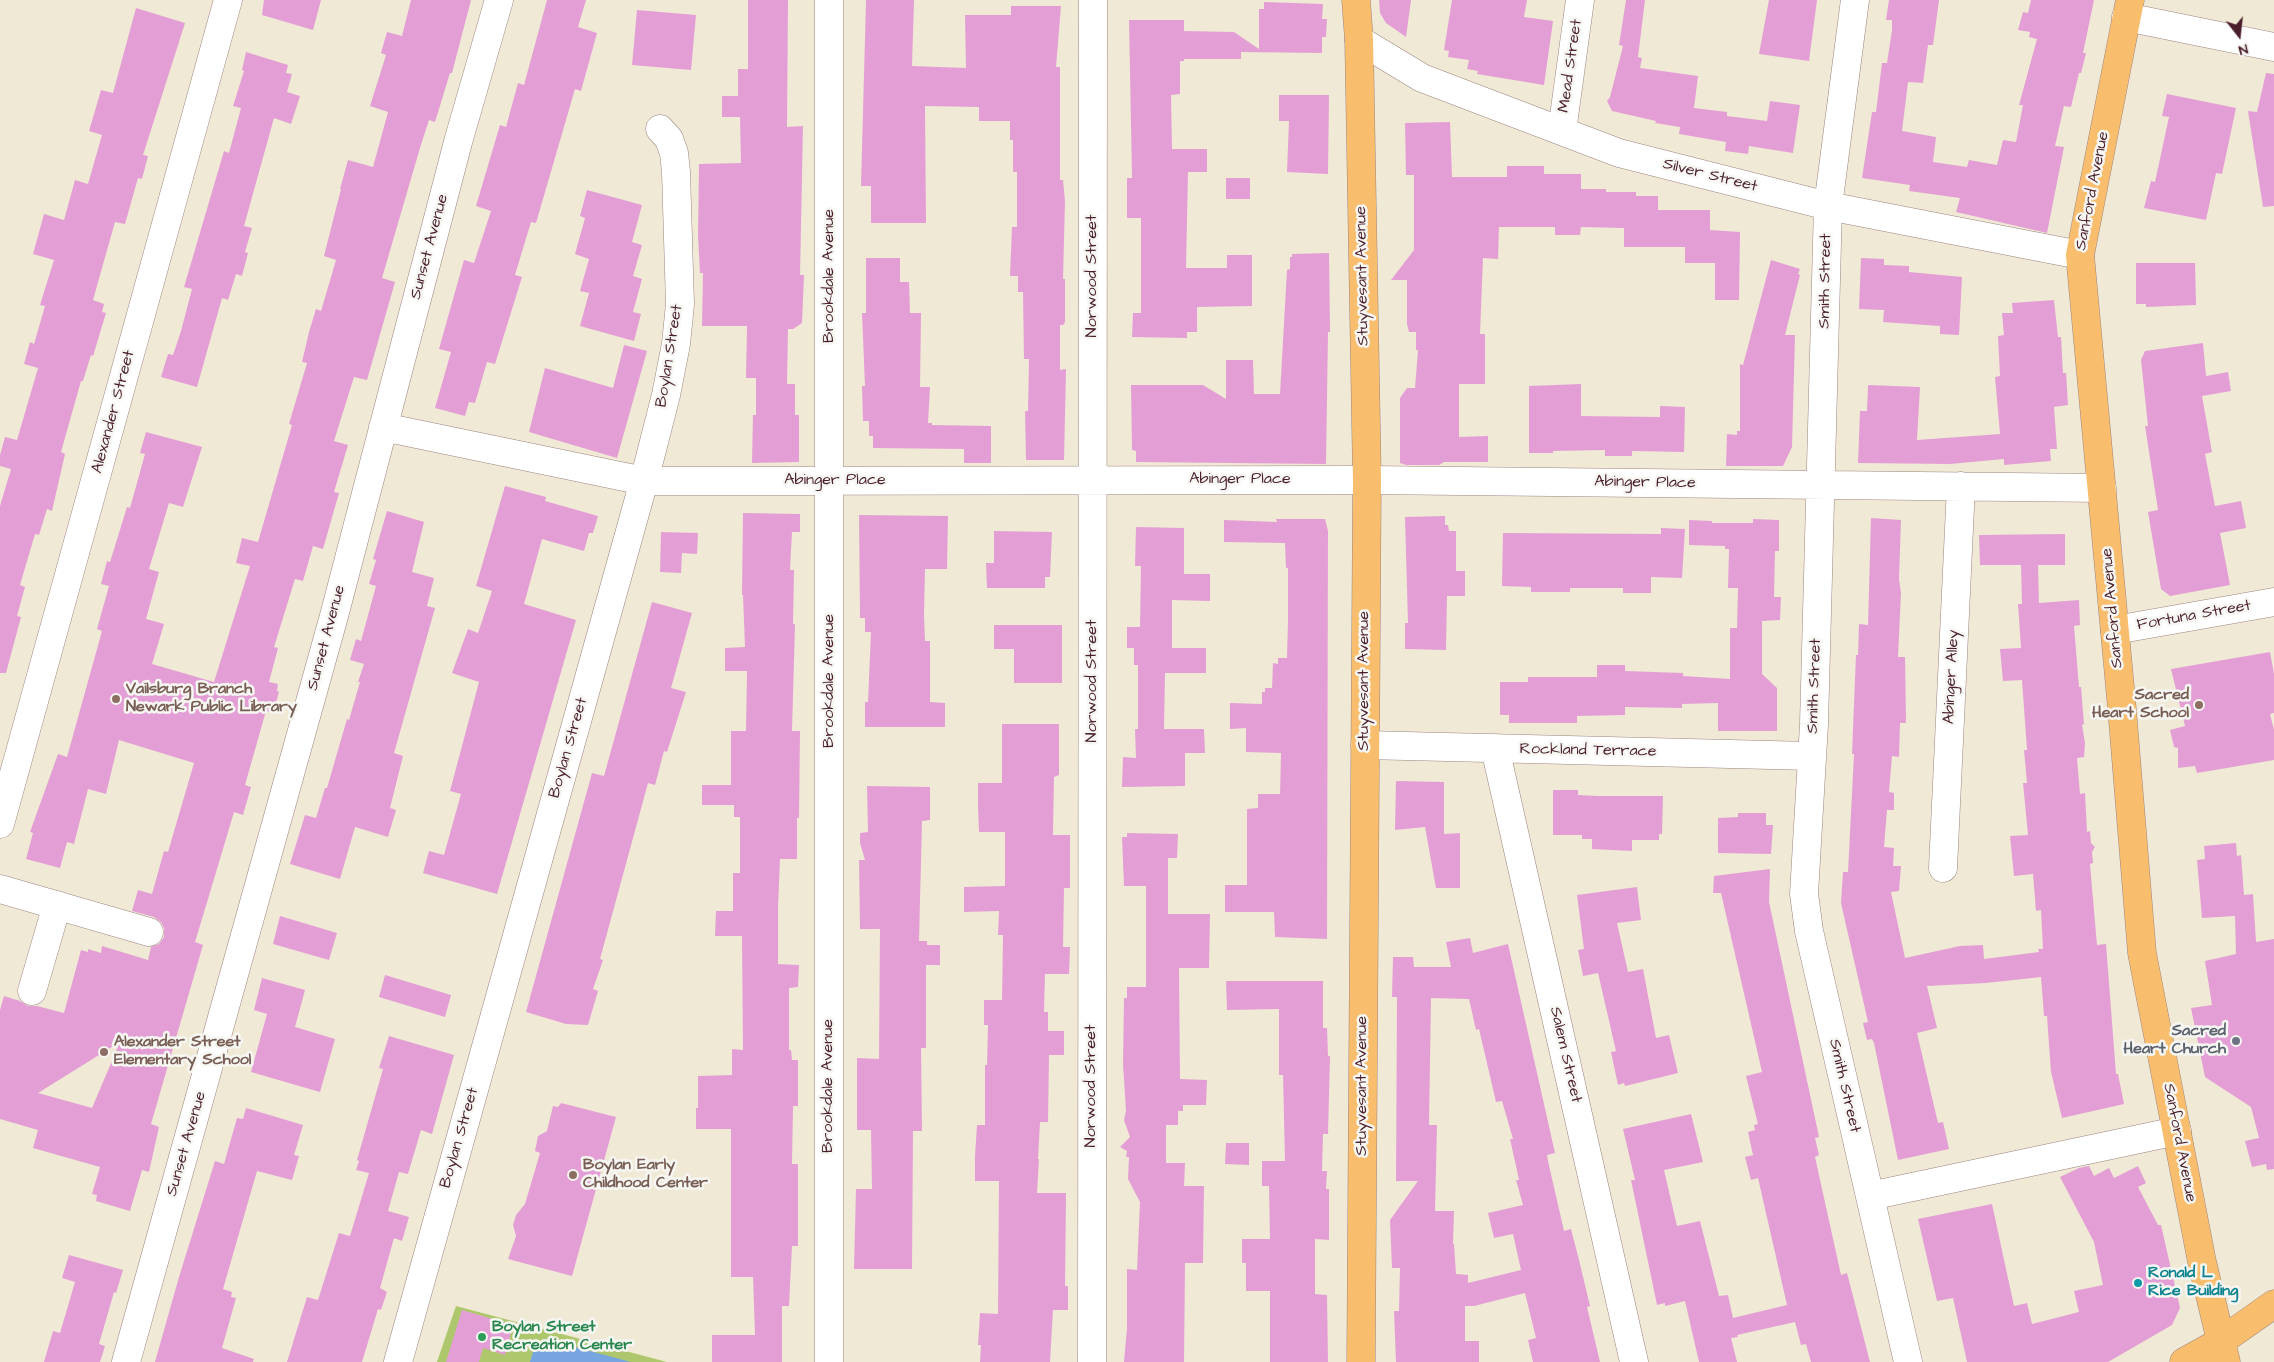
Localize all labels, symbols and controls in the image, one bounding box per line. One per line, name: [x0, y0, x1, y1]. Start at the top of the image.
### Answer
north arrow: [2214, 10, 2264, 60]
street label: Mead Street: [1555, 18, 1587, 114]
text: N: [2236, 39, 2250, 60]
street label: Sanford Avenue: [2072, 130, 2114, 252]
street label: Silver Street: [1661, 155, 1759, 197]
street label: Sunset Avenue: [407, 192, 453, 302]
street label: Stuyvesant Avenue: [1352, 206, 1374, 346]
street label: Brookdale Avenue: [820, 209, 840, 343]
street label: Norwood Street: [1083, 215, 1103, 337]
street label: Smith Street: [1816, 233, 1836, 329]
street label: Boylan Street: [652, 303, 688, 409]
street label: Alexander Street: [88, 348, 140, 476]
street label: Abinger Place: [1189, 470, 1291, 490]
street label: Abinger Place: [784, 471, 886, 491]
street label: Abinger Place: [1594, 473, 1696, 493]
street label: Sanford Avenue: [2098, 547, 2128, 669]
street label: Sunset Avenue: [304, 583, 350, 693]
street label: Fortuna Street: [2136, 597, 2252, 635]
street label: Stuyvesant Avenue: [1355, 611, 1375, 751]
street label: Brookdale Avenue: [820, 614, 840, 748]
street label: Norwood Street: [1083, 620, 1103, 742]
street label: Abinger Alley: [1940, 629, 1964, 725]
street label: Smith Street: [1804, 638, 1826, 734]
place label: Vailsburg Branch Newark Public Library: [126, 680, 297, 718]
place label: Sacred Heart School: [2092, 686, 2189, 724]
marker: Vailsburg Branch Newark Public Library: [110, 693, 122, 705]
street label: Boylan Street: [545, 696, 593, 800]
marker: Sacred Heart School: [2193, 699, 2205, 711]
street label: Rockland Terrace: [1519, 740, 1657, 762]
street label: Salem Street: [1545, 1005, 1585, 1105]
street label: Stuyvesant Avenue: [1353, 1016, 1373, 1156]
street label: Brookdale Avenue: [819, 1019, 839, 1153]
place label: Sacred Heart Church: [2124, 1022, 2226, 1060]
street label: Norwood Street: [1082, 1025, 1102, 1147]
place label: Alexander Street Elementary School: [114, 1033, 251, 1071]
marker: Sacred Heart Church: [2230, 1035, 2242, 1047]
street label: Smith Street: [1824, 1037, 1864, 1135]
marker: Alexander Street Elementary School: [98, 1046, 110, 1058]
street label: Sanford Avenue: [2158, 1082, 2200, 1204]
street label: Boylan Street: [436, 1086, 484, 1190]
street label: Sunset Avenue: [163, 1089, 211, 1199]
place label: Boylan Early Childhood Center: [583, 1156, 708, 1194]
marker: Boylan Early Childhood Center: [567, 1169, 579, 1181]
place label: Ronald L Rice Building: [2148, 1264, 2238, 1302]
marker: Ronald L Rice Building: [2132, 1277, 2144, 1289]
place label: Boylan Street Recreation Center: [492, 1318, 632, 1356]
marker: Boylan Street Recreation Center: [476, 1331, 488, 1343]

